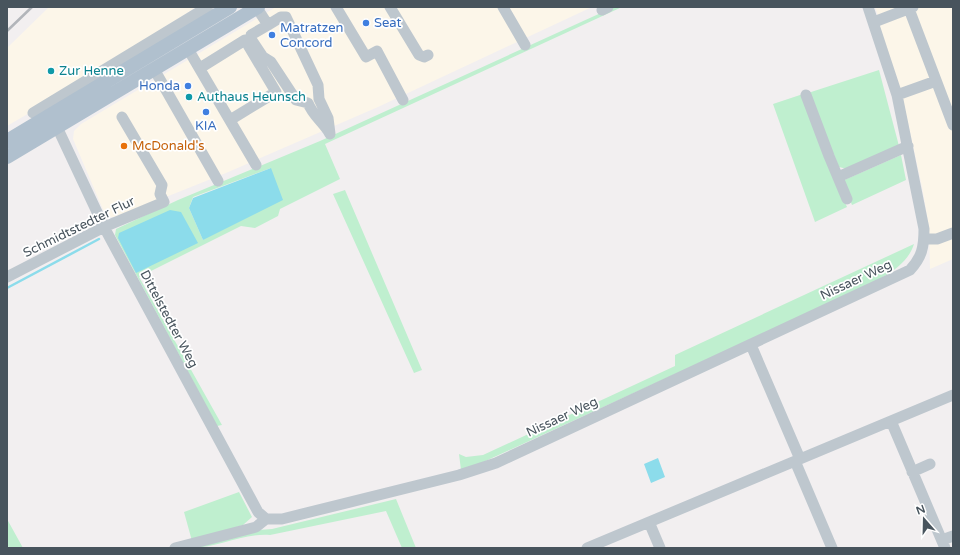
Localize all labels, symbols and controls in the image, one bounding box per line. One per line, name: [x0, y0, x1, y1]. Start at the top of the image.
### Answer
place label: Seat: [374, 15, 402, 31]
marker: Seat: [361, 18, 371, 28]
place label: Matratzen Concord: [280, 20, 344, 51]
marker: Matratzen Concord: [267, 30, 277, 40]
place label: Zur Henne: [59, 63, 124, 79]
marker: Zur Henne: [46, 66, 56, 76]
place label: Honda: [139, 78, 180, 94]
marker: Honda: [183, 81, 193, 91]
place label: Authaus Heunsch: [197, 89, 306, 105]
marker: Authaus Heunsch: [184, 92, 194, 102]
marker: KIA: [201, 107, 211, 117]
place label: KIA: [195, 118, 217, 134]
place label: McDonald's: [132, 138, 205, 154]
marker: McDonald's: [119, 141, 129, 151]
street label: Schmidtstedter Flur: [21, 193, 138, 261]
street label: Nissaer Weg: [818, 256, 894, 304]
street label: Dittelstedter Weg: [136, 267, 202, 371]
street label: Nissaer Weg: [524, 393, 600, 441]
north arrow: [904, 499, 944, 539]
text: N: [914, 502, 927, 518]

